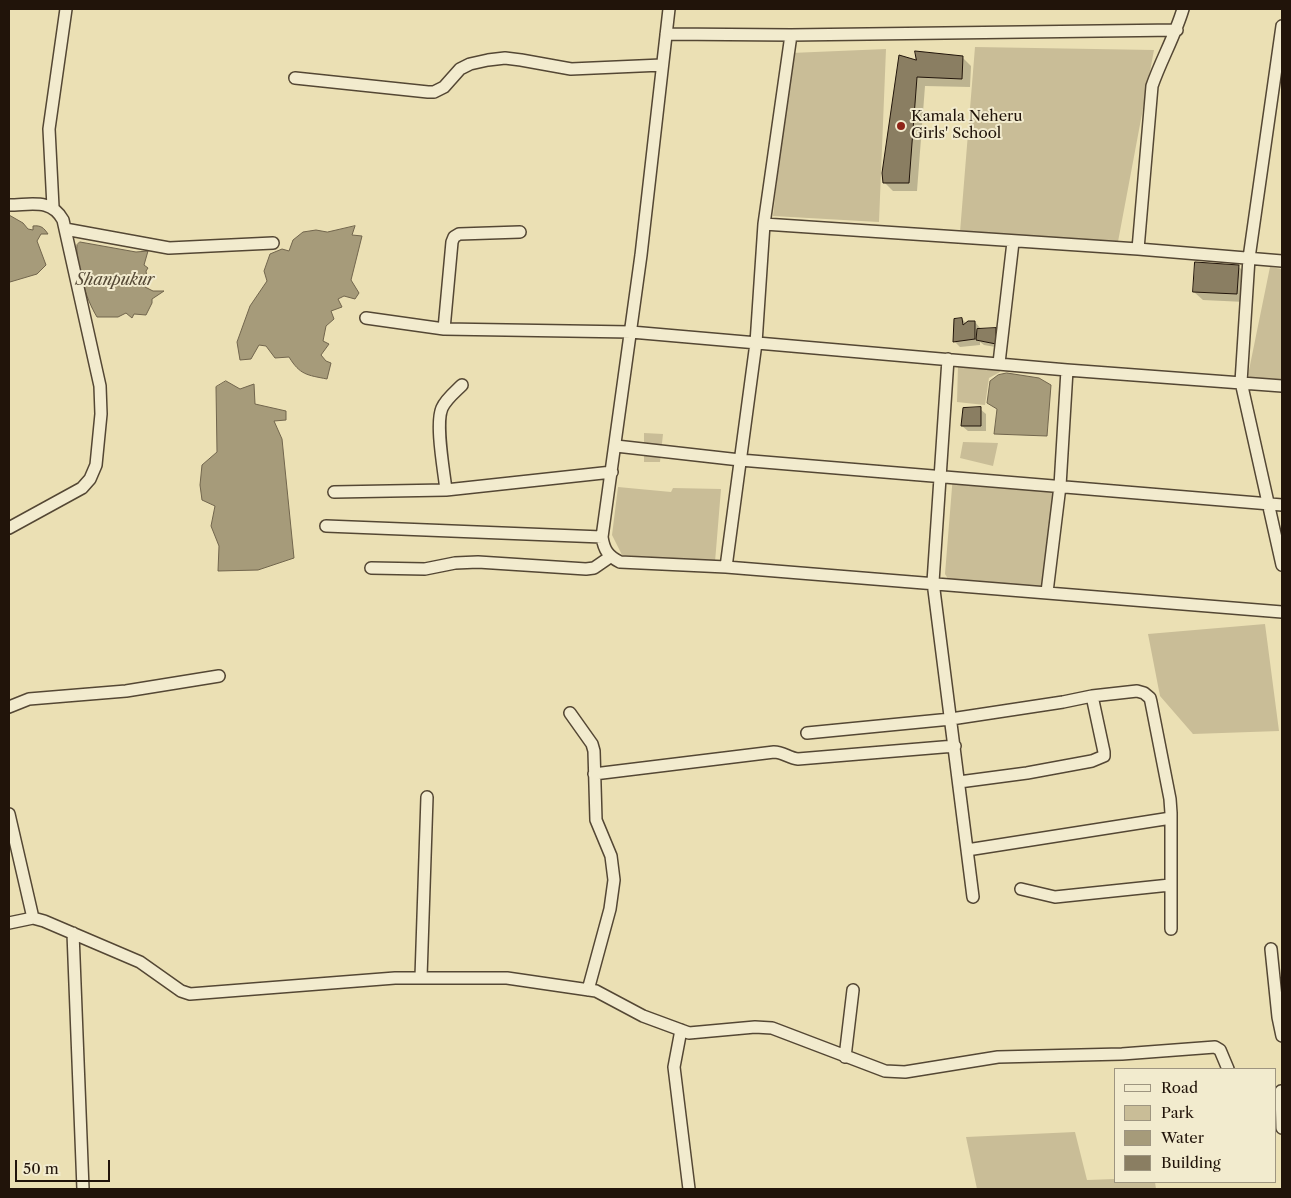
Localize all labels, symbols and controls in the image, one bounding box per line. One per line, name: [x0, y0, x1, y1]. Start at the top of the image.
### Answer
place label: Kamala Neheru Girls' School: [911, 108, 1023, 143]
marker: Kamala Neheru Girls' School: [895, 120, 907, 132]
water label: Shanpukur: [75, 270, 155, 290]
legend: [1114, 1068, 1276, 1183]
text: Road: [1161, 1078, 1198, 1097]
text: Park: [1161, 1103, 1194, 1122]
text: Water: [1161, 1128, 1204, 1147]
scale bar: [18, 1150, 112, 1182]
text: Building: [1161, 1153, 1221, 1172]
text: 50 m: [23, 1159, 59, 1178]

